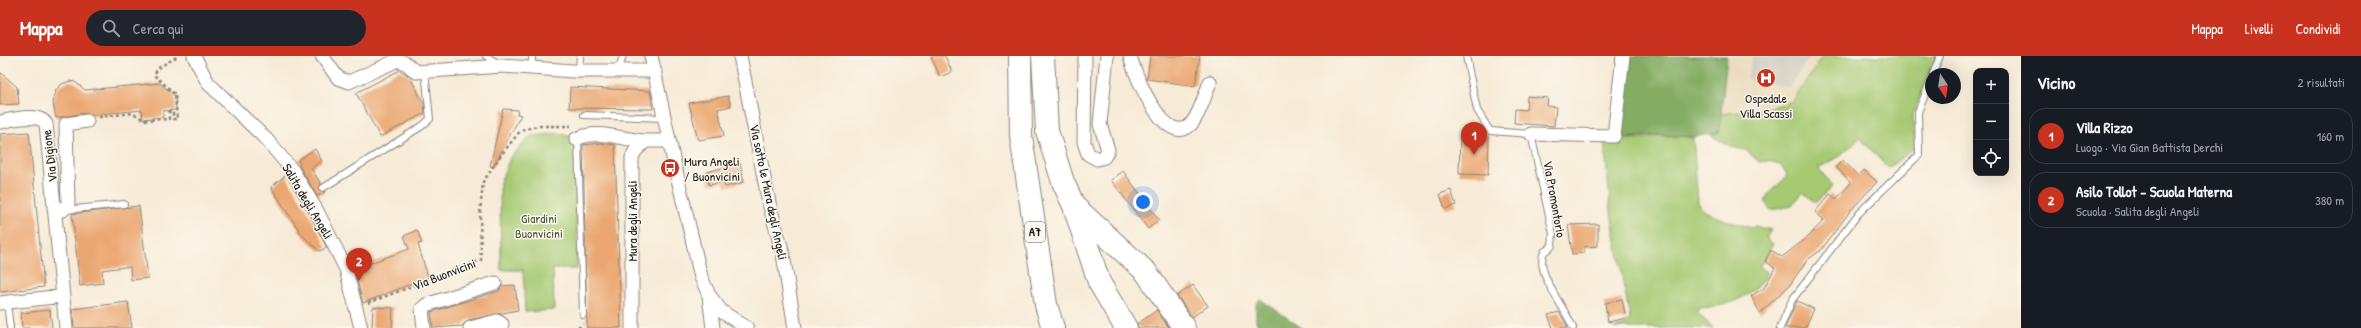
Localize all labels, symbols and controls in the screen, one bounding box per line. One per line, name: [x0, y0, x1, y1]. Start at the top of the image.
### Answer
search box: [86, 10, 366, 46]
text: Mappa: [20, 15, 62, 41]
icon: search: [100, 17, 122, 39]
text: Cerca qui: [132, 18, 184, 39]
text: Mappa: [2191, 19, 2223, 38]
text: Livelli: [2245, 19, 2273, 38]
text: Condividi: [2295, 19, 2341, 38]
hospital icon: Ospedale Villa Scassi: [1755, 67, 1777, 89]
north arrow: [1925, 68, 1961, 104]
map controls: [1973, 68, 2009, 176]
button: +: [1973, 68, 2009, 104]
text: Vicino: [2037, 71, 2075, 94]
text: 2 risultati: [2297, 73, 2345, 91]
place label: Ospedale Villa Scassi: [1740, 89, 1792, 122]
button: −: [1973, 104, 2009, 140]
text: Villa Rizzo: [2076, 117, 2133, 138]
street label: Via sotto le Mura degli Angeli: [746, 122, 792, 262]
pin: 1: [1461, 122, 1487, 155]
text: 1: [2049, 127, 2053, 145]
text: 160 m: [2316, 127, 2344, 145]
street label: Via Digione: [37, 129, 61, 183]
text: Luogo · Via Gian Battista Derchi: [2076, 138, 2223, 156]
button: locate: [1973, 140, 2009, 176]
place label: Mura Angeli / Buonvicini: [684, 152, 740, 185]
bus stop icon: Mura Angeli / Buonvicini: [659, 157, 681, 179]
street label: Via Promontorio: [1539, 159, 1571, 239]
street label: Salita degli Angeli: [278, 160, 338, 242]
street label: Mura degli Angeli: [623, 181, 641, 261]
text: Asilo Tollot - Scuola Materna: [2076, 181, 2232, 202]
text: 2: [2048, 191, 2054, 209]
text: 380 m: [2315, 191, 2344, 209]
your location: [1133, 192, 1153, 212]
text: Scuola · Salita degli Angeli: [2076, 202, 2200, 220]
park label: Giardini Buonvicini: [515, 209, 563, 242]
road number: A7: [1025, 222, 1045, 242]
pin: 2: [346, 248, 372, 281]
street label: Via Buonvicini: [410, 254, 478, 294]

